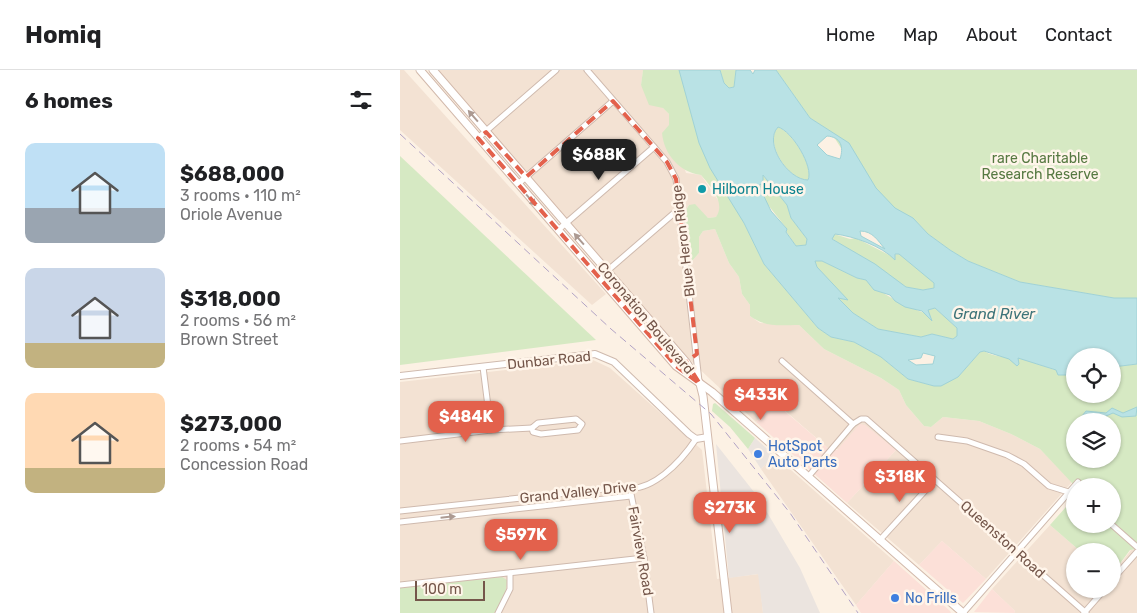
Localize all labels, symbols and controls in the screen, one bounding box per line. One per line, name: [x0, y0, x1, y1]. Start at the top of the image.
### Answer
text: Homiq: [25, 21, 102, 49]
text: Home: [826, 24, 875, 46]
text: Map: [903, 24, 938, 46]
text: About: [966, 24, 1017, 46]
text: Contact: [1045, 24, 1112, 46]
icon: filters: [347, 86, 375, 114]
text: 6 homes: [25, 88, 113, 113]
one-way arrow: [467, 110, 478, 123]
pin: $688K: [564, 138, 634, 181]
text: $688K: [572, 145, 626, 164]
park label: rare Charitable Research Reserve: [981, 150, 1099, 183]
text: $688,000: [180, 161, 285, 186]
icon: home: [65, 163, 125, 223]
place label: Hilborn House: [712, 181, 804, 198]
marker: Hilborn House: [696, 183, 708, 195]
street label: Blue Heron Ridge: [668, 184, 699, 298]
text: 3 rooms · 110 m²: [180, 186, 301, 205]
one-way arrow: [526, 193, 537, 206]
text: Oriole Avenue: [180, 205, 282, 224]
one-way arrow: [574, 233, 585, 246]
street label: Coronation Boulevard: [594, 259, 697, 378]
text: $318,000: [180, 286, 281, 311]
icon: home: [65, 288, 125, 348]
water label: Grand River: [953, 305, 1036, 323]
text: 2 rooms · 56 m²: [180, 311, 296, 330]
text: Brown Street: [180, 330, 278, 349]
street label: Dunbar Road: [506, 348, 592, 373]
map controls: [1066, 348, 1121, 598]
button: locate: [1066, 348, 1121, 403]
pin: $433K: [726, 378, 796, 421]
text: $433K: [734, 385, 788, 404]
pin: $484K: [431, 400, 501, 443]
text: $484K: [439, 407, 493, 426]
text: $273,000: [180, 411, 282, 436]
icon: home: [65, 413, 125, 473]
button: layers: [1066, 413, 1121, 468]
text: 2 rooms · 54 m²: [180, 436, 296, 455]
place label: HotSpot Auto Parts: [768, 438, 837, 471]
marker: HotSpot Auto Parts: [752, 448, 764, 460]
text: Concession Road: [180, 455, 308, 474]
pin: $318K: [865, 460, 935, 503]
text: $318K: [875, 467, 925, 486]
street label: Grand Valley Drive: [519, 478, 637, 507]
button: +: [1066, 478, 1121, 533]
pin: $273K: [695, 492, 765, 534]
street label: Queenston Road: [957, 497, 1048, 582]
text: $273K: [704, 498, 756, 517]
street label: Fairview Road: [624, 505, 657, 597]
one-way arrow: [441, 513, 457, 521]
pin: $597K: [486, 518, 556, 561]
text: $597K: [495, 525, 547, 544]
button: −: [1066, 543, 1121, 598]
scale bar: [415, 578, 485, 601]
text: 100 m: [422, 581, 462, 598]
place label: No Frills: [905, 590, 957, 607]
marker: No Frills: [889, 592, 901, 604]

